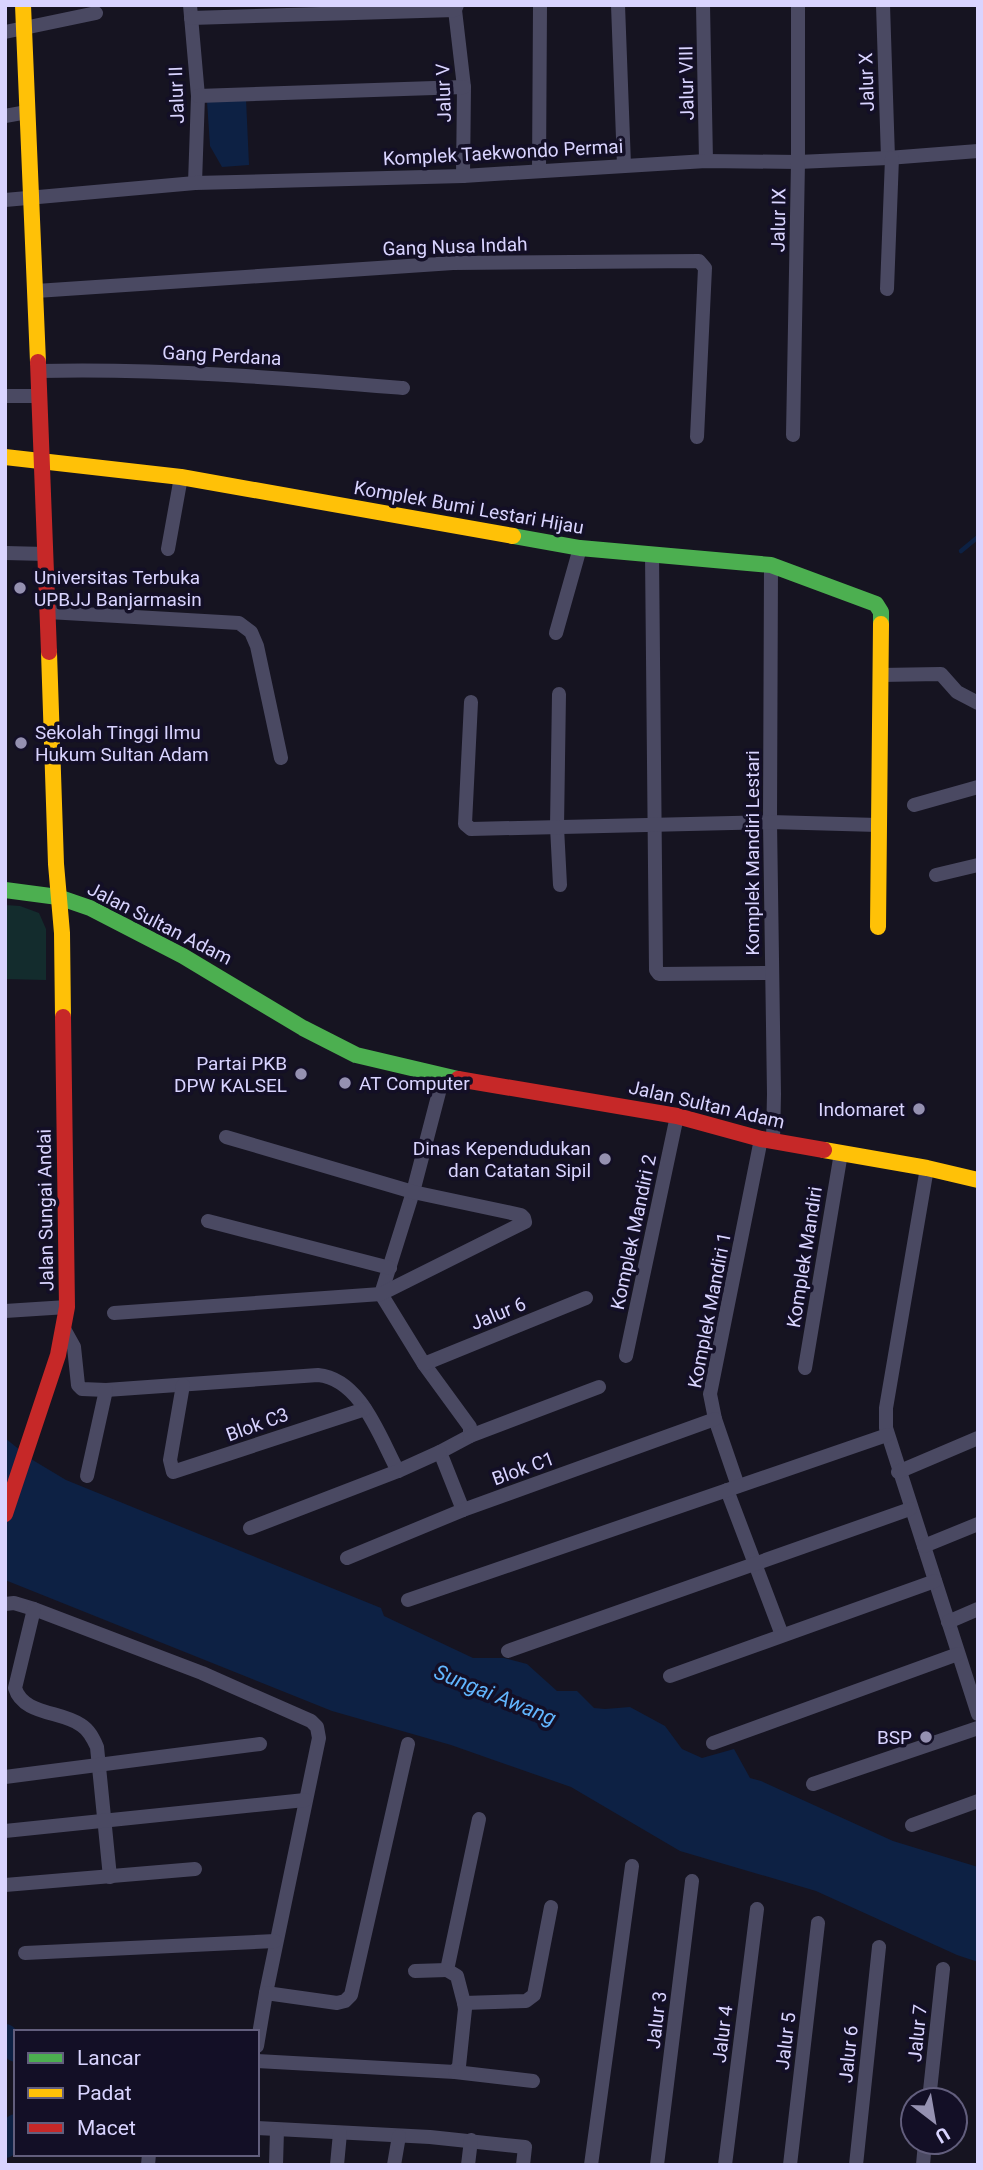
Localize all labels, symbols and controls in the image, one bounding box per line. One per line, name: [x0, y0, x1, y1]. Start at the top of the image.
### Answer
street label: Jalur VIII: [674, 45, 699, 121]
street label: Jalur X: [854, 52, 879, 112]
street label: Jalur V: [431, 63, 456, 123]
street label: Jalur II: [164, 66, 189, 124]
street label: Komplek Taekwondo Permai: [382, 135, 624, 170]
street label: Jalur IX: [766, 188, 791, 252]
street label: Gang Nusa Indah: [382, 232, 528, 261]
street label: Gang Perdana: [162, 341, 282, 370]
street label: Komplek Bumi Lestari Hijau: [352, 476, 586, 539]
place label: Universitas Terbuka UPBJJ Banjarmasin: [34, 566, 202, 611]
marker: Universitas Terbuka UPBJJ Banjarmasin: [12, 580, 28, 596]
place label: Sekolah Tinggi Ilmu Hukum Sultan Adam: [35, 721, 209, 766]
marker: Sekolah Tinggi Ilmu Hukum Sultan Adam: [13, 735, 29, 751]
street label: Komplek Mandiri Lestari: [741, 750, 764, 956]
street label: Jalan Sultan Adam: [84, 877, 236, 970]
place label: Partai PKB DPW KALSEL: [174, 1052, 287, 1097]
marker: Partai PKB DPW KALSEL: [293, 1066, 309, 1082]
place label: AT Computer: [359, 1072, 470, 1095]
marker: AT Computer: [337, 1075, 353, 1091]
street label: Jalan Sultan Adam: [627, 1075, 787, 1134]
place label: Indomaret: [818, 1098, 905, 1121]
marker: Indomaret: [911, 1101, 927, 1117]
street label: Jalan Sungai Andai: [33, 1129, 58, 1291]
place label: Dinas Kependudukan dan Catatan Sipil: [413, 1137, 591, 1182]
marker: Dinas Kependudukan dan Catatan Sipil: [597, 1151, 613, 1167]
street label: Komplek Mandiri 2: [606, 1152, 661, 1312]
street label: Komplek Mandiri: [782, 1185, 827, 1329]
street label: Komplek Mandiri 1: [683, 1230, 736, 1390]
street label: Jalur 6: [467, 1292, 529, 1335]
street label: Blok C3: [223, 1403, 291, 1446]
street label: Blok C1: [489, 1447, 557, 1490]
water label: Sungai Awang: [431, 1660, 559, 1730]
place label: BSP: [877, 1726, 912, 1749]
marker: BSP: [918, 1729, 934, 1745]
street label: Jalur 3: [642, 1990, 671, 2050]
street label: Jalur 7: [903, 2003, 932, 2063]
street label: Jalur 4: [708, 2004, 737, 2064]
street label: Jalur 5: [771, 2011, 800, 2071]
street label: Jalur 6: [834, 2024, 863, 2084]
legend: [14, 2030, 259, 2156]
text: Lancar: [77, 2046, 141, 2070]
text: Padat: [77, 2081, 132, 2105]
north arrow: [899, 2086, 969, 2156]
text: Macet: [77, 2116, 136, 2140]
text: U: [931, 2122, 954, 2148]

